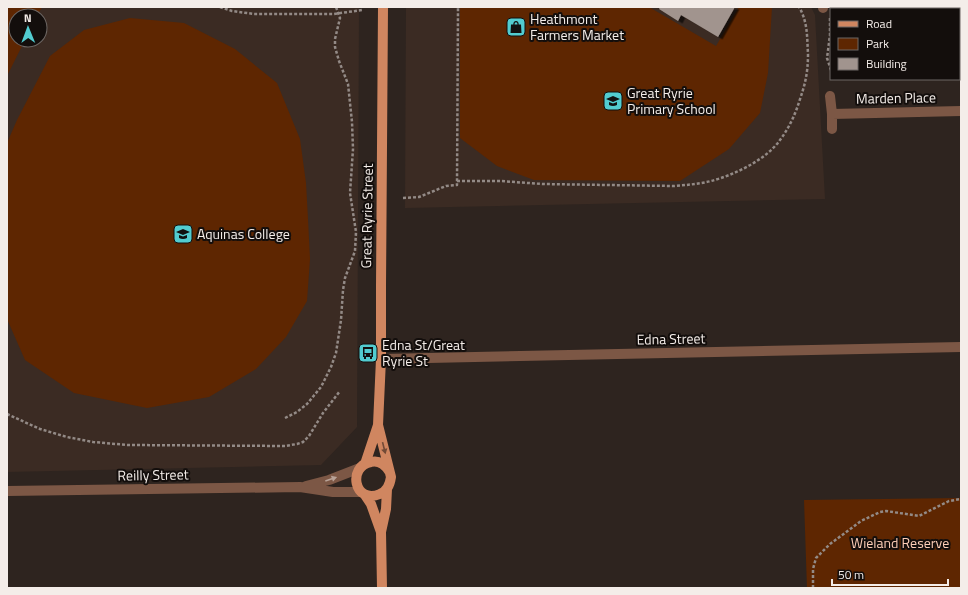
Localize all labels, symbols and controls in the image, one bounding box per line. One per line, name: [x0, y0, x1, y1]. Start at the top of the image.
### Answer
north arrow: [8, 8, 48, 48]
place label: Heathmont Farmers Market: [530, 8, 624, 45]
legend: [830, 8, 960, 80]
text: N: [24, 10, 32, 26]
text: Road: [866, 14, 892, 33]
shop icon: Heathmont Farmers Market: [505, 16, 527, 38]
text: Park: [866, 34, 889, 53]
text: Building: [866, 54, 907, 73]
place label: Great Ryrie Primary School: [627, 82, 716, 119]
street label: Marden Place: [856, 86, 936, 109]
school or university icon: Great Ryrie Primary School: [602, 90, 624, 112]
street label: Great Ryrie Street: [355, 163, 378, 269]
school or university icon: Aquinas College: [172, 223, 194, 245]
place label: Aquinas College: [197, 223, 290, 244]
street label: Edna Street: [636, 327, 706, 350]
place label: Edna St/Great Ryrie St: [382, 334, 465, 371]
bus stop icon: Edna St/Great Ryrie St: [357, 342, 379, 364]
one-way arrow: [381, 442, 387, 454]
street label: Reilly Street: [117, 463, 189, 486]
one-way arrow: [325, 476, 337, 482]
park label: Wieland Reserve: [851, 532, 949, 553]
scale bar: [832, 561, 948, 587]
text: 50 m: [838, 565, 864, 584]

